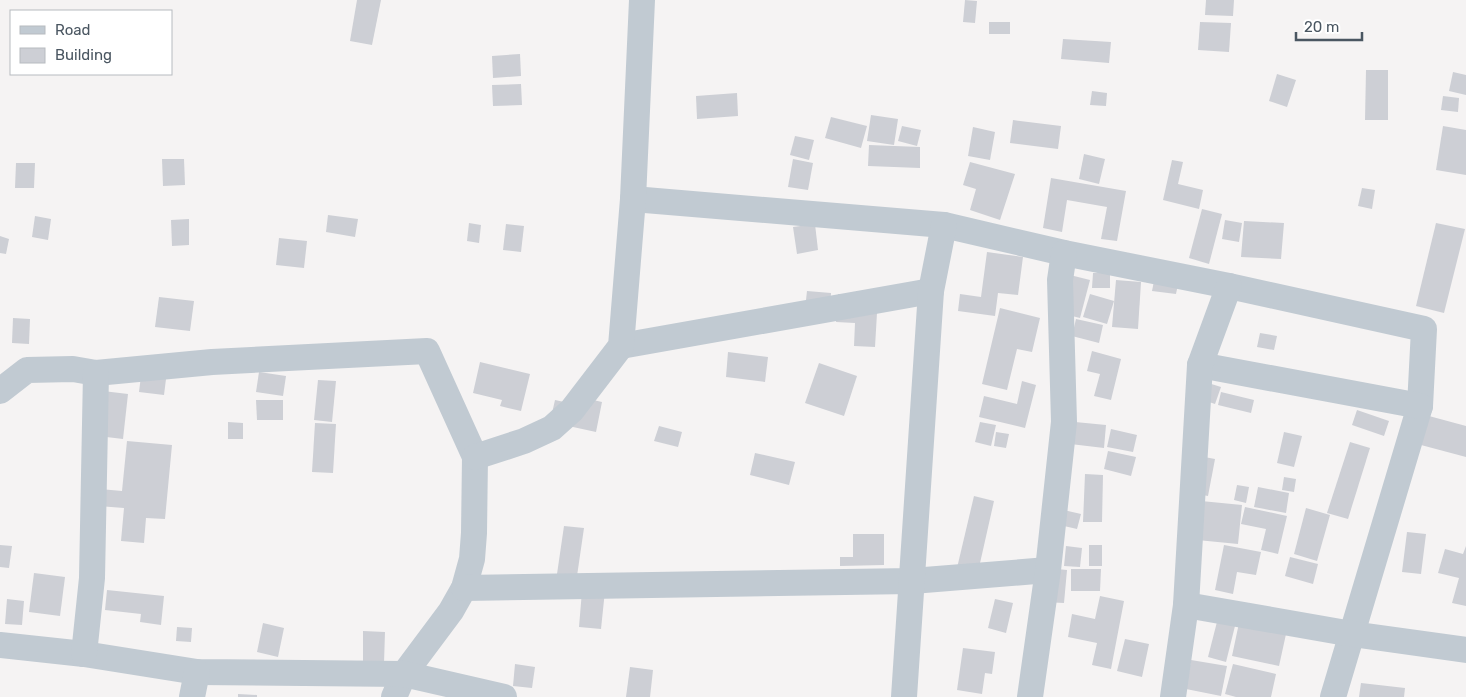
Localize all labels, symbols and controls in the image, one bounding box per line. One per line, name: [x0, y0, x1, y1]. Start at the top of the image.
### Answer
legend: [10, 10, 172, 75]
scale bar: [1296, 10, 1362, 42]
text: 20 m: [1304, 18, 1339, 36]
text: Road: [55, 21, 91, 39]
text: Building: [55, 46, 112, 64]

